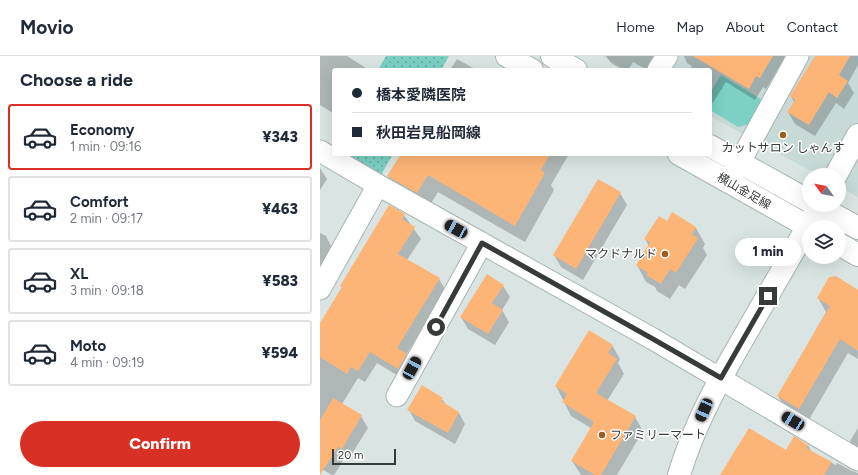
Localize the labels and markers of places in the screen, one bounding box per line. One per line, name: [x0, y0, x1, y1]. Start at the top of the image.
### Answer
marker: カットサロン しゃんす: [778, 130, 788, 140]
place label: カットサロン しゃんす: [722, 141, 844, 155]
place label: マクドナルド: [585, 247, 657, 261]
marker: マクドナルド: [660, 249, 670, 259]
place label: ファミリーマート: [610, 428, 706, 442]
marker: ファミリーマート: [597, 430, 607, 440]

